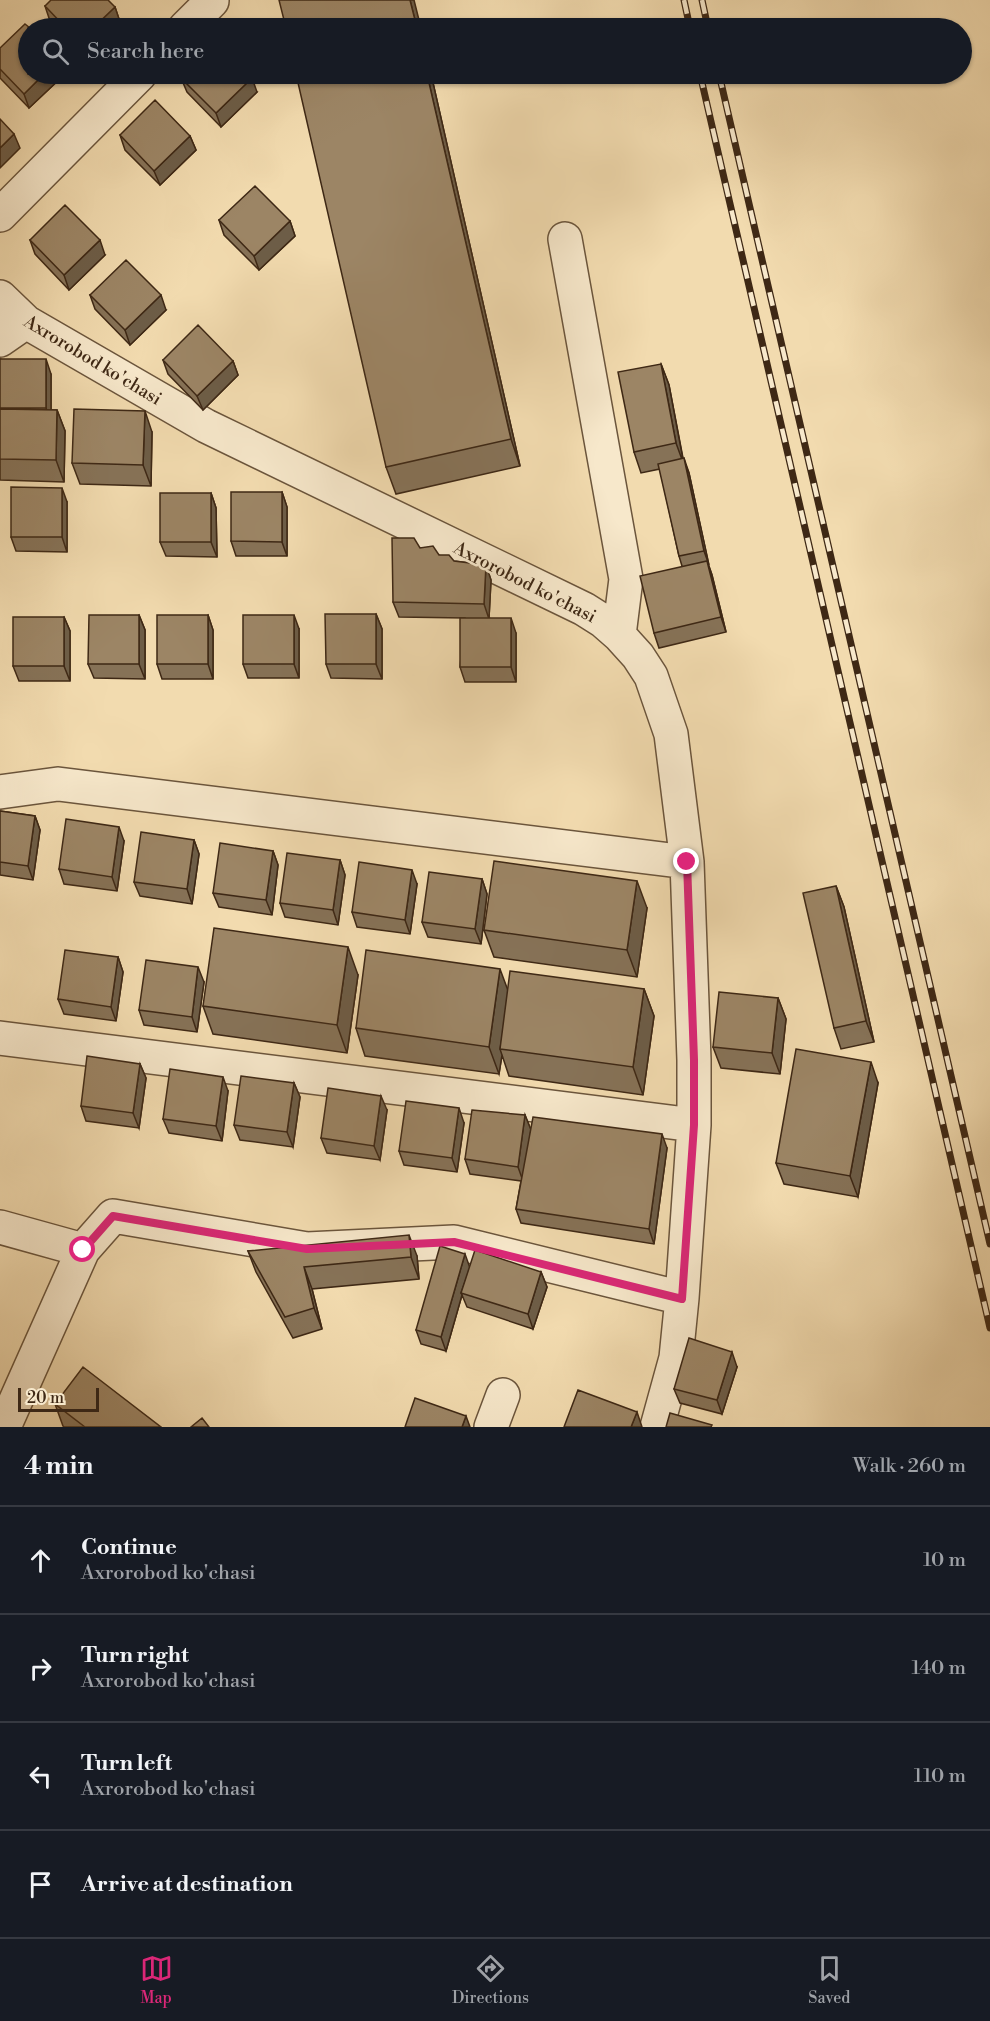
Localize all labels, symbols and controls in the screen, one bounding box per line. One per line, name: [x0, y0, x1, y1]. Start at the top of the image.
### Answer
search box: [18, 18, 972, 84]
icon: search: [39, 35, 72, 68]
text: Search here: [87, 38, 204, 65]
street label: Axrorobod ko'chasi: [19, 310, 166, 411]
street label: Axrorobod ko'chasi: [449, 536, 600, 628]
route end: [673, 848, 699, 874]
route start: [69, 1236, 95, 1262]
scale bar: [18, 1385, 99, 1412]
text: 20 m: [27, 1388, 64, 1408]
text: 4 min: [24, 1450, 94, 1482]
text: Walk · 260 m: [853, 1454, 966, 1479]
text: Continue: [81, 1534, 177, 1561]
icon: ahead: [24, 1544, 57, 1577]
text: 10 m: [923, 1548, 966, 1573]
text: Axrorobod ko'chasi: [81, 1561, 256, 1586]
text: Turn right: [81, 1642, 189, 1669]
icon: right: [24, 1652, 57, 1685]
text: 140 m: [911, 1656, 966, 1681]
text: Axrorobod ko'chasi: [81, 1669, 256, 1694]
text: Turn left: [81, 1750, 172, 1777]
icon: left: [24, 1760, 57, 1793]
text: 110 m: [914, 1764, 966, 1789]
text: Axrorobod ko'chasi: [81, 1777, 256, 1802]
icon: arrive: [24, 1868, 57, 1901]
text: Arrive at destination: [81, 1871, 293, 1898]
tab: Map: [140, 1952, 173, 2008]
tab: Directions: [452, 1952, 529, 2008]
tab: Saved: [808, 1952, 850, 2008]

